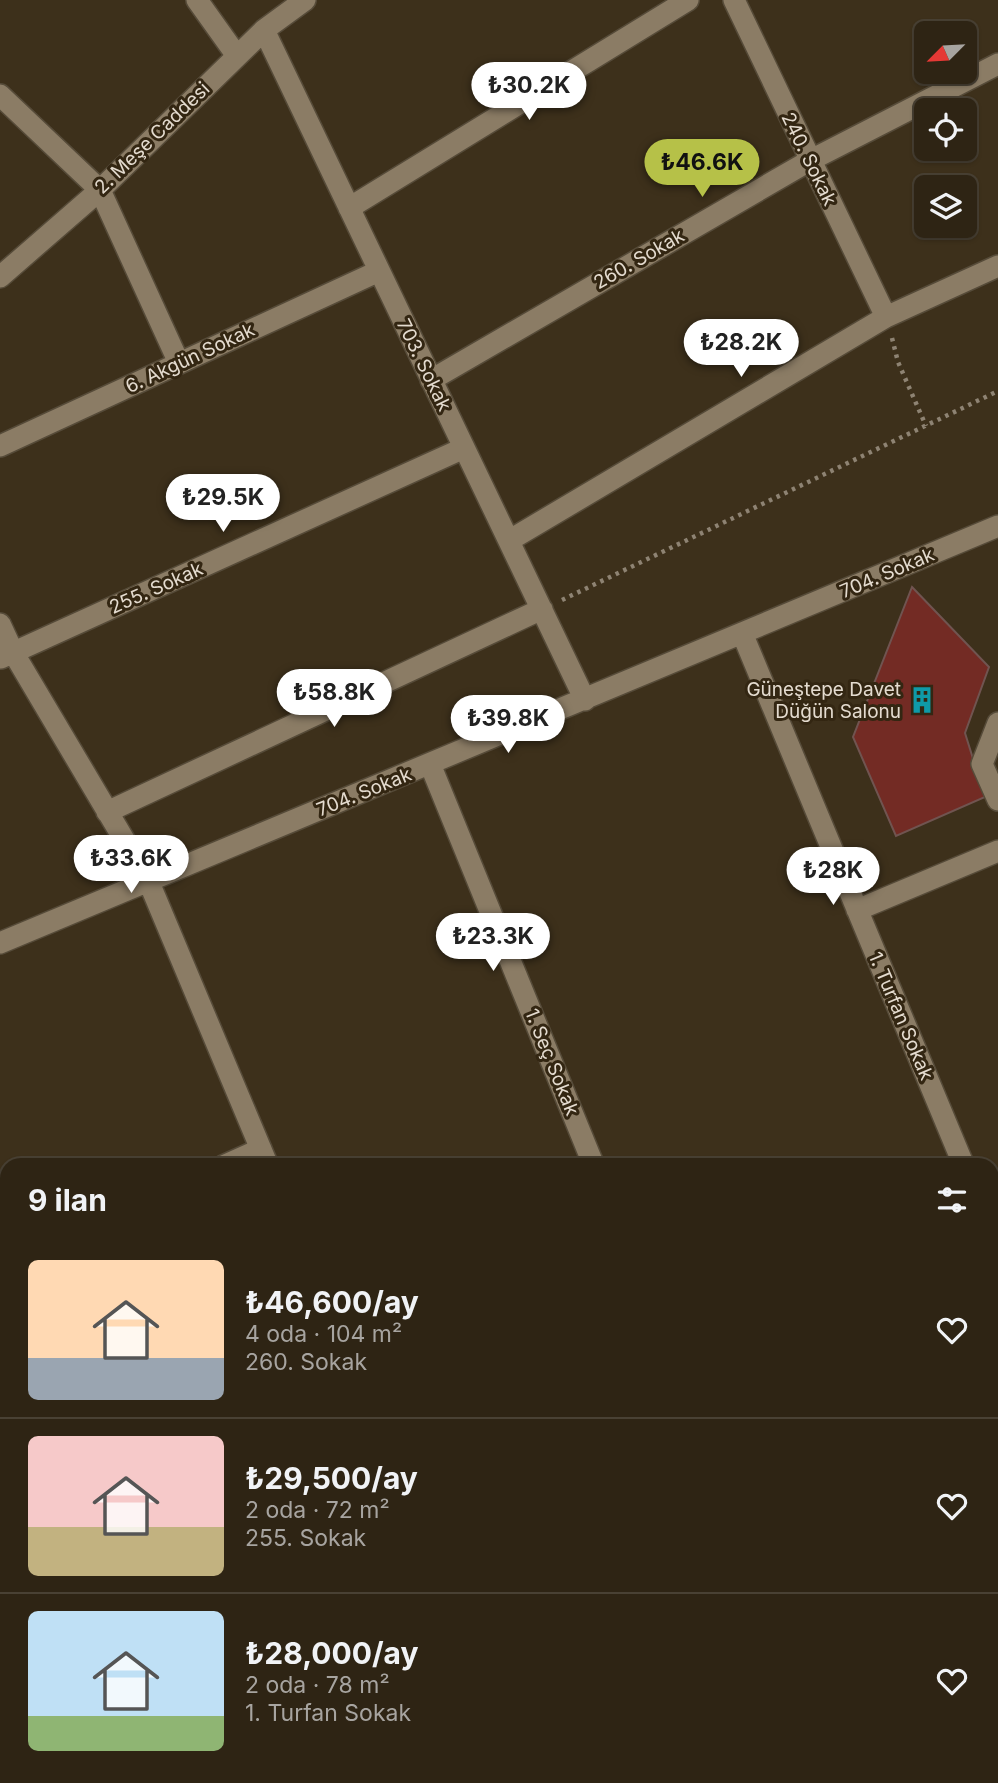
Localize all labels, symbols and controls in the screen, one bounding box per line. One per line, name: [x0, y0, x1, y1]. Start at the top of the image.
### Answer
north arrow: [914, 21, 976, 84]
map controls: [914, 21, 977, 238]
pin: ₺30.2K: [472, 62, 586, 122]
text: ₺30.2K: [487, 71, 571, 99]
street label: 2. Meşe Caddesi: [90, 77, 214, 199]
button: locate: [914, 98, 977, 161]
street label: 240. Sokak: [777, 109, 842, 210]
pin: ₺46.6K: [645, 140, 759, 199]
text: ₺46.6K: [660, 148, 744, 176]
button: layers: [914, 175, 977, 238]
street label: 260. Sokak: [590, 224, 689, 294]
street label: 703. Sokak: [392, 315, 456, 415]
street label: 6. Akgün Sokak: [122, 318, 259, 398]
pin: ₺28.2K: [684, 320, 798, 379]
text: ₺28.2K: [700, 328, 782, 356]
pin: ₺29.5K: [166, 475, 280, 534]
text: ₺29.5K: [182, 483, 264, 511]
street label: 704. Sokak: [836, 543, 938, 603]
street label: 255. Sokak: [106, 557, 207, 619]
pin: ₺58.8K: [277, 670, 391, 729]
text: ₺58.8K: [293, 678, 375, 706]
place label: Güneştepe Davet Düğün Salonu: [746, 678, 901, 723]
building icon: Güneştepe Davet Düğün Salonu: [907, 685, 937, 715]
pin: ₺39.8K: [451, 696, 565, 755]
text: ₺39.8K: [467, 704, 549, 732]
street label: 704. Sokak: [313, 762, 415, 821]
pin: ₺33.6K: [74, 836, 188, 895]
text: ₺33.6K: [90, 844, 172, 872]
pin: ₺28K: [792, 848, 874, 907]
text: ₺28K: [803, 856, 863, 884]
pin: ₺23.3K: [436, 914, 550, 973]
text: ₺23.3K: [452, 922, 534, 950]
street label: 1. Turfan Sokak: [864, 948, 939, 1084]
street label: 1. Seç Sokak: [520, 1005, 584, 1119]
icon: filters: [933, 1181, 971, 1219]
text: 9 ilan: [28, 1182, 107, 1218]
text: ₺46,600/ay: [245, 1284, 419, 1320]
icon: home: [84, 1288, 168, 1372]
icon: heart: [933, 1311, 971, 1349]
text: 4 oda · 104 m²: [245, 1320, 402, 1348]
text: 260. Sokak: [245, 1348, 367, 1376]
text: ₺29,500/ay: [245, 1460, 418, 1496]
icon: home: [84, 1464, 168, 1548]
icon: heart: [933, 1487, 971, 1525]
text: 2 oda · 72 m²: [245, 1496, 390, 1524]
text: 255. Sokak: [245, 1524, 366, 1552]
text: ₺28,000/ay: [245, 1635, 419, 1671]
icon: home: [84, 1639, 168, 1723]
icon: heart: [933, 1662, 971, 1700]
text: 2 oda · 78 m²: [245, 1671, 390, 1699]
text: 1. Turfan Sokak: [245, 1699, 411, 1727]

